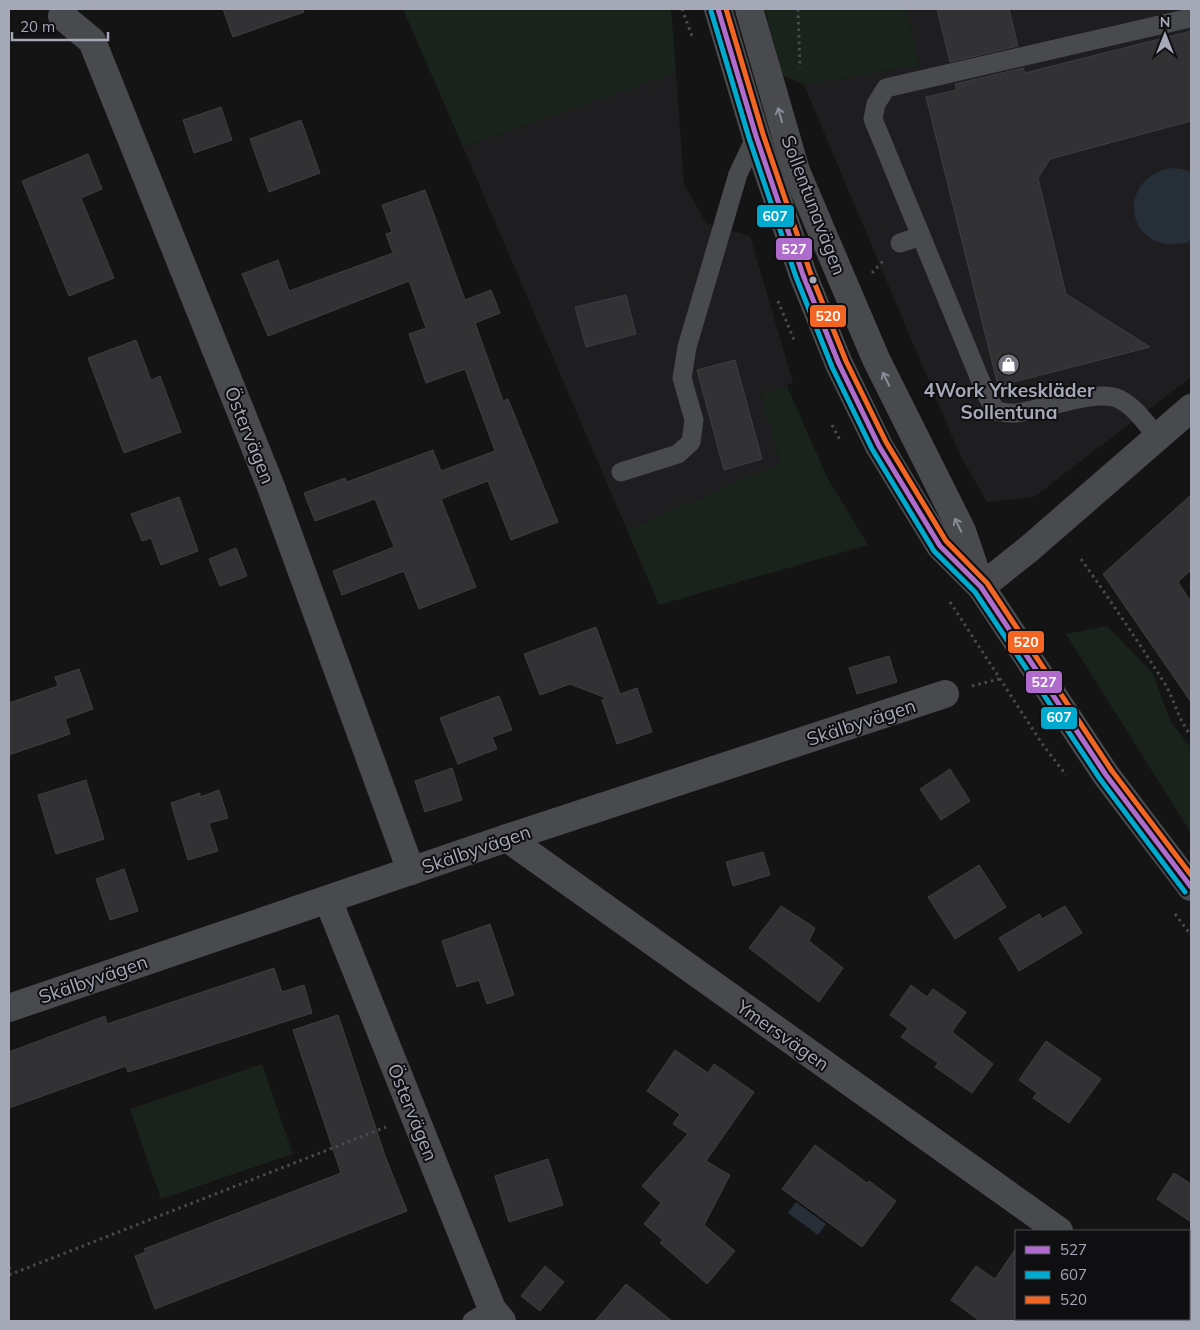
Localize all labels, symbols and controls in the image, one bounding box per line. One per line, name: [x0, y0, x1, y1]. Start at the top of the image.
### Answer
scale bar: [12, 10, 109, 42]
north arrow: [1140, 10, 1190, 60]
text: N: [1160, 13, 1170, 31]
text: 20 m: [20, 17, 55, 36]
one-way arrow: [775, 107, 785, 123]
street label: Sollentunavägen: [776, 132, 852, 278]
line badge: 607: [756, 204, 795, 228]
text: 607: [762, 207, 788, 225]
line badge: 527: [775, 237, 813, 261]
text: 527: [781, 240, 807, 258]
unlabelled marker: [808, 275, 818, 285]
line badge: 520: [809, 304, 847, 328]
text: 520: [815, 307, 841, 325]
shop icon: 4Work Yrkeskläder Sollentuna: [997, 352, 1021, 376]
one-way arrow: [880, 372, 890, 387]
place label: 4Work Yrkeskläder Sollentuna: [924, 378, 1095, 424]
street label: Östervägen: [220, 383, 280, 487]
one-way arrow: [953, 518, 962, 533]
line badge: 520: [1007, 630, 1045, 654]
text: 520: [1013, 633, 1039, 651]
line badge: 527: [1025, 670, 1063, 694]
text: 527: [1031, 673, 1057, 691]
street label: Skälbyvägen: [803, 693, 919, 751]
line badge: 607: [1040, 706, 1078, 730]
text: 607: [1046, 708, 1072, 726]
street label: Skälbyvägen: [418, 819, 534, 879]
street label: Skälbyvägen: [35, 949, 151, 1009]
street label: Ymersvägen: [731, 994, 834, 1076]
street label: Östervägen: [383, 1060, 443, 1164]
legend: [1015, 1230, 1190, 1320]
text: 527: [1060, 1240, 1087, 1259]
text: 607: [1060, 1265, 1087, 1284]
text: 520: [1060, 1290, 1087, 1309]

